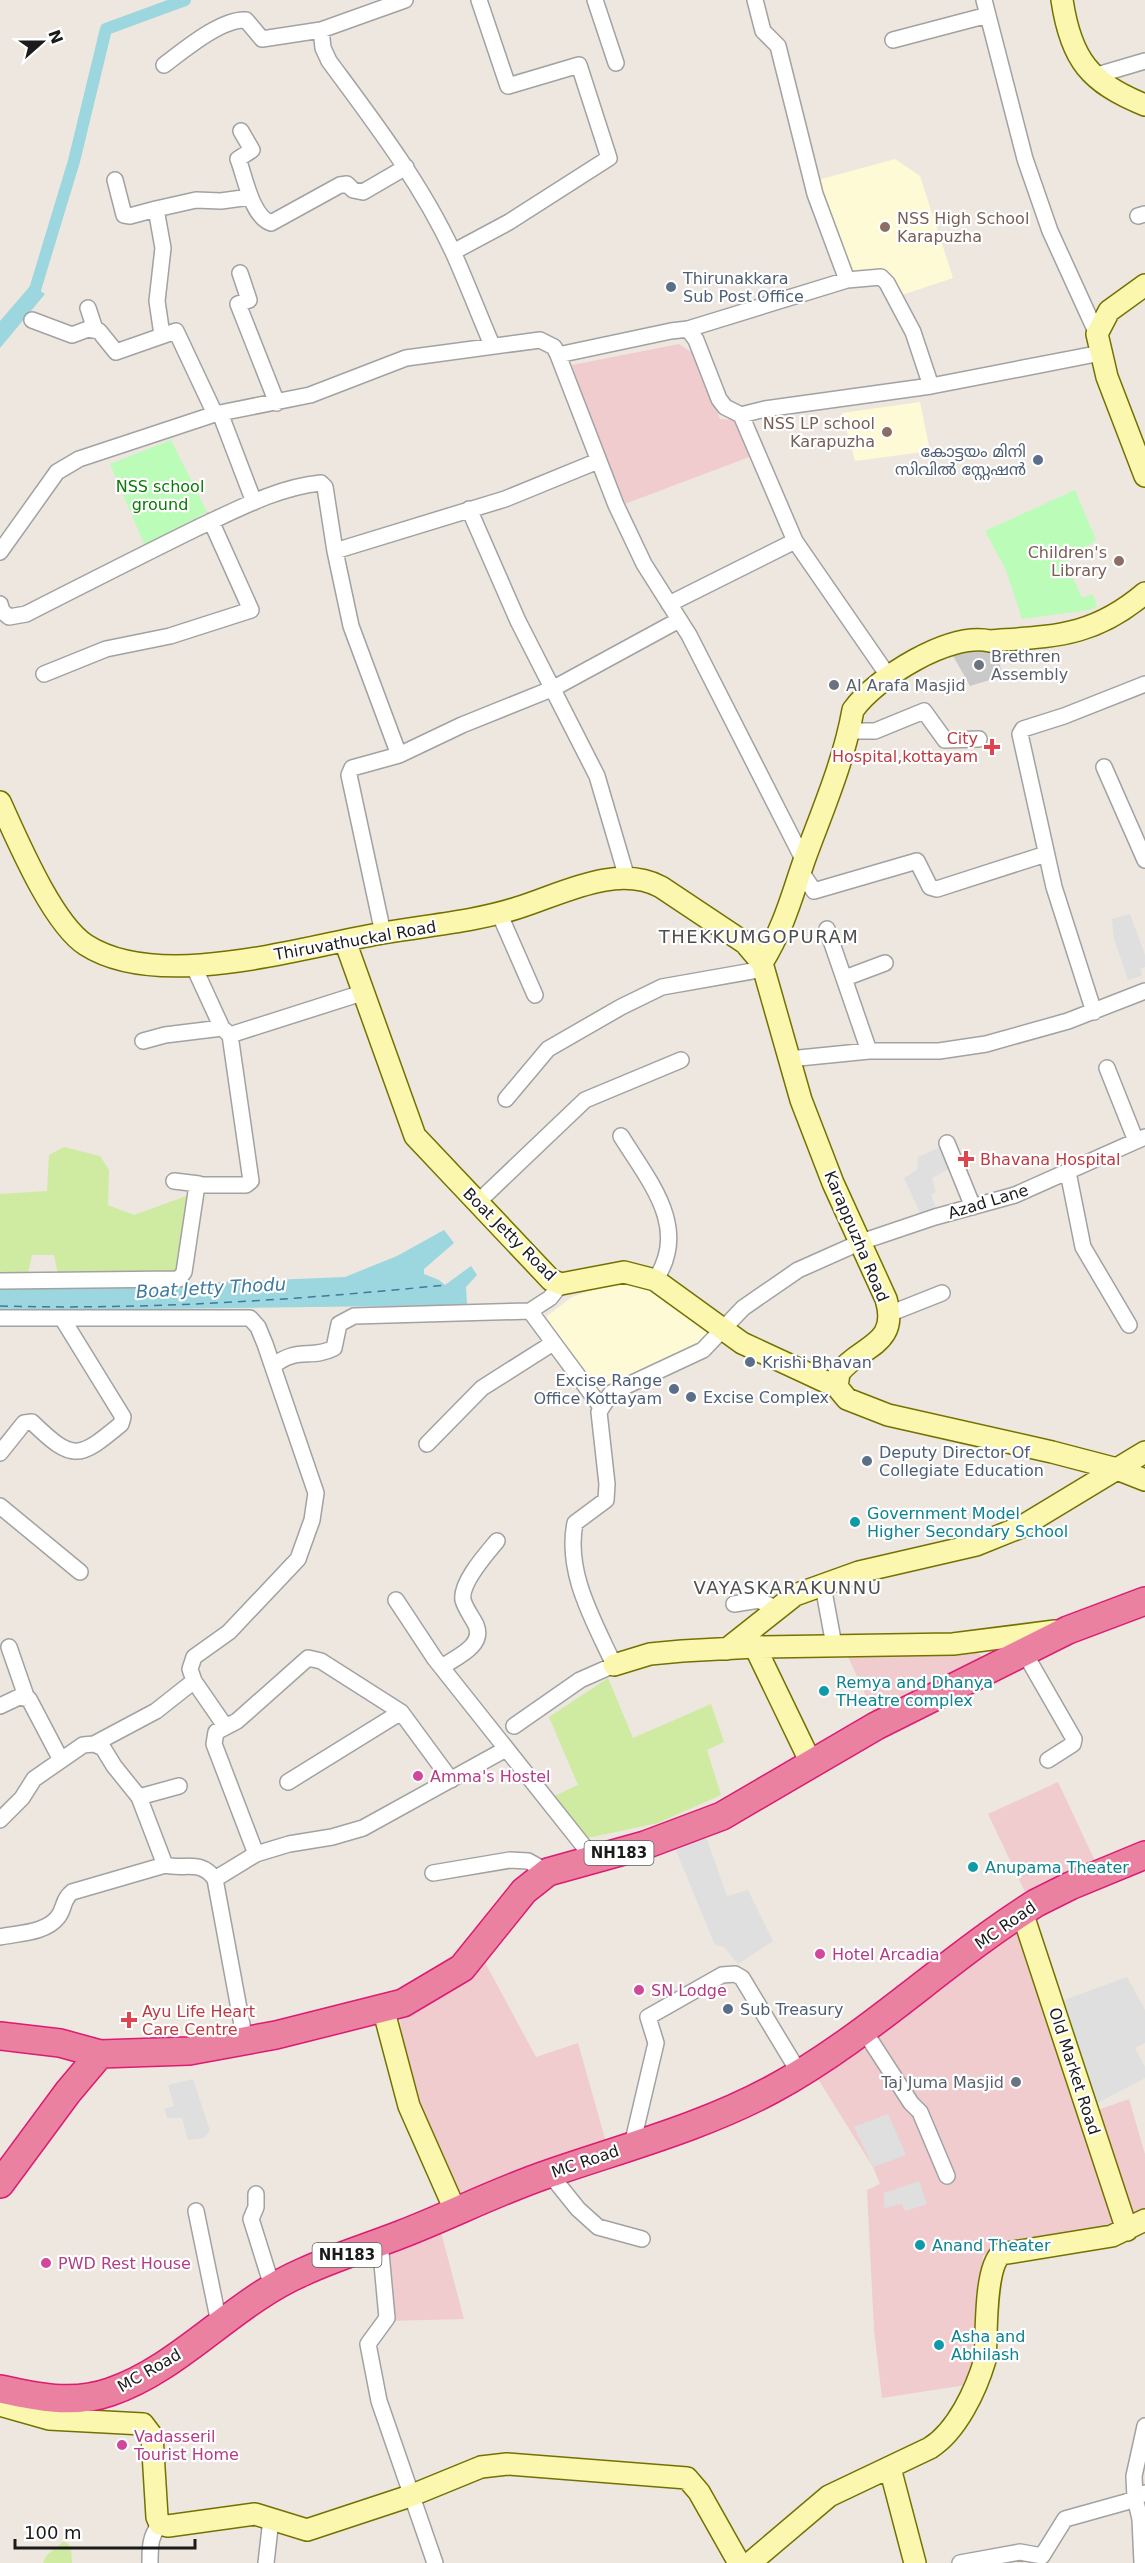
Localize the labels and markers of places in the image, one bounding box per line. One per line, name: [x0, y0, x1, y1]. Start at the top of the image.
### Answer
place label: NSS High School Karapuzha: [897, 209, 1029, 246]
marker: NSS High School Karapuzha: [878, 220, 892, 234]
place label: Thirunakkara Sub Post Office: [682, 269, 804, 306]
marker: Thirunakkara Sub Post Office: [664, 280, 678, 294]
place label: NSS LP school Karapuzha: [763, 414, 875, 451]
marker: NSS LP school Karapuzha: [880, 425, 894, 439]
place label: കോട്ടയം മിനി സിവിൽ സ്റ്റേഷൻ: [895, 442, 1026, 481]
marker: കോട്ടയം മിനി സിവിൽ സ്റ്റേഷൻ: [1031, 453, 1045, 467]
place label: Children's Library: [1028, 543, 1107, 580]
marker: Children's Library: [1112, 554, 1126, 568]
place label: Brethren Assembly: [991, 647, 1068, 684]
marker: Brethren Assembly: [972, 658, 986, 672]
place label: AI Arafa Masjid: [846, 676, 966, 695]
marker: AI Arafa Masjid: [827, 678, 841, 692]
place label: City Hospital,kottayam: [832, 729, 978, 766]
marker: City Hospital,kottayam: [983, 738, 1001, 756]
marker: Bhavana Hospital: [957, 1150, 975, 1168]
place label: Bhavana Hospital: [980, 1150, 1121, 1169]
place label: Krishi Bhavan: [762, 1353, 872, 1372]
marker: Krishi Bhavan: [743, 1355, 757, 1369]
place label: Excise Range Office Kottayam: [534, 1371, 662, 1408]
marker: Excise Range Office Kottayam: [667, 1382, 681, 1396]
place label: Excise Complex: [703, 1388, 829, 1407]
marker: Excise Complex: [684, 1390, 698, 1404]
place label: Deputy Director Of Collegiate Education: [879, 1443, 1044, 1480]
marker: Deputy Director Of Collegiate Education: [860, 1454, 874, 1468]
place label: Government Model Higher Secondary School: [867, 1504, 1068, 1541]
marker: Government Model Higher Secondary School: [848, 1515, 862, 1529]
place label: Remya and Dhanya THeatre complex: [835, 1673, 993, 1710]
marker: Remya and Dhanya THeatre complex: [817, 1684, 831, 1698]
place label: Amma's Hostel: [430, 1767, 550, 1786]
marker: Amma's Hostel: [411, 1769, 425, 1783]
place label: Anupama Theater: [985, 1858, 1129, 1877]
marker: Anupama Theater: [966, 1860, 980, 1874]
place label: Hotel Arcadia: [832, 1945, 940, 1964]
marker: Hotel Arcadia: [813, 1947, 827, 1961]
place label: SN Lodge: [651, 1981, 727, 2000]
marker: SN Lodge: [632, 1983, 646, 1997]
place label: Sub Treasury: [740, 2000, 843, 2019]
place label: Ayu Life Heart Care Centre: [142, 2002, 255, 2039]
marker: Sub Treasury: [721, 2002, 735, 2016]
marker: Ayu Life Heart Care Centre: [120, 2011, 138, 2029]
place label: Taj Juma Masjid: [880, 2073, 1004, 2092]
marker: Taj Juma Masjid: [1009, 2075, 1023, 2089]
place label: Anand Theater: [932, 2236, 1051, 2255]
marker: Anand Theater: [913, 2238, 927, 2252]
place label: PWD Rest House: [58, 2254, 191, 2273]
marker: PWD Rest House: [39, 2256, 53, 2270]
place label: Asha and Abhilash: [951, 2327, 1025, 2364]
marker: Asha and Abhilash: [932, 2338, 946, 2352]
place label: Vadasseril Tourist Home: [133, 2427, 239, 2464]
marker: Vadasseril Tourist Home: [115, 2438, 129, 2452]

